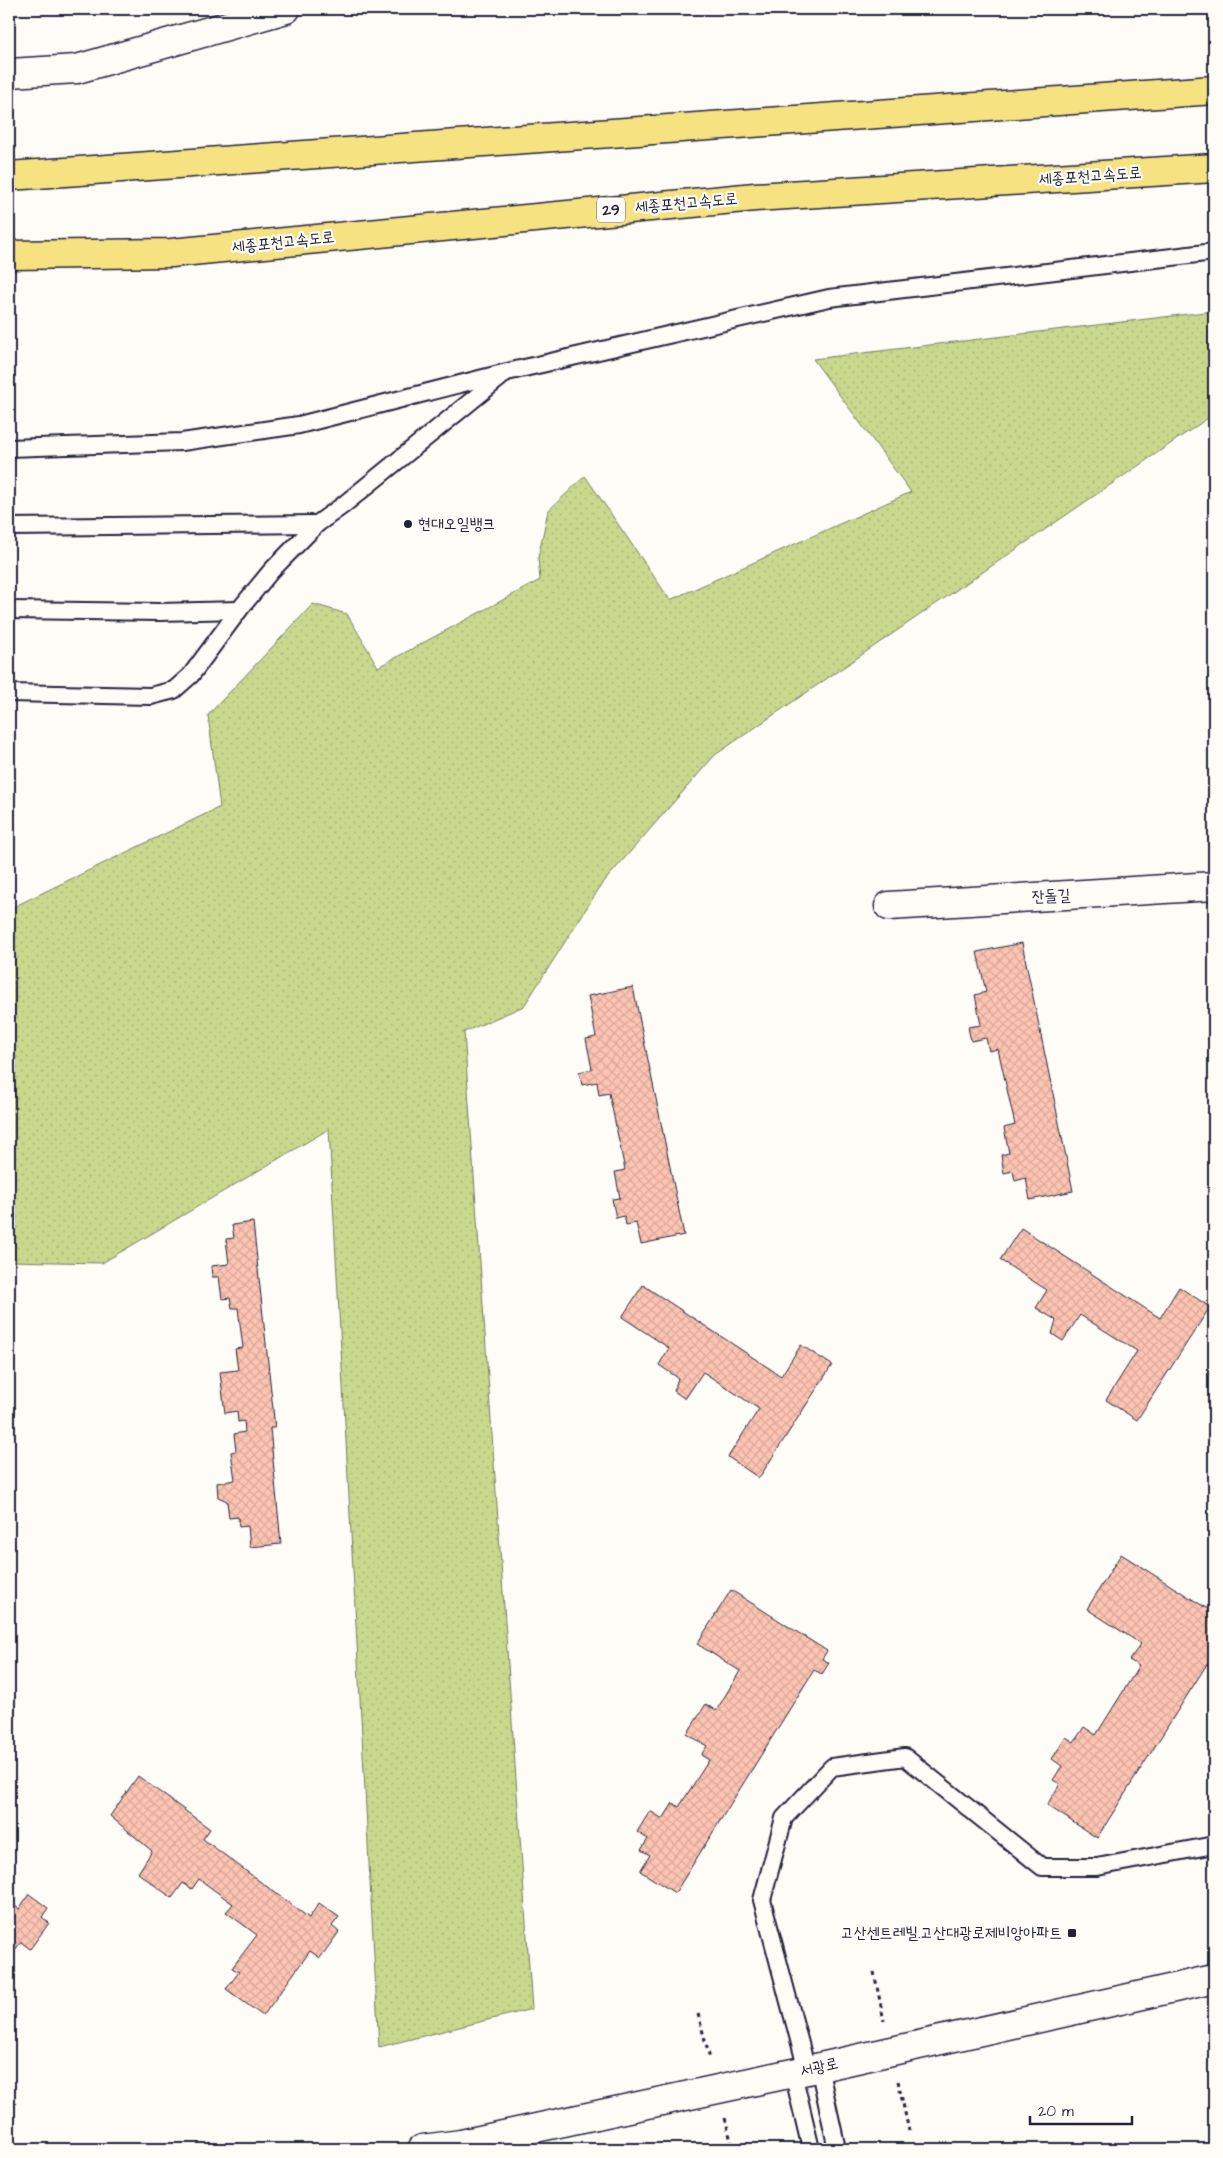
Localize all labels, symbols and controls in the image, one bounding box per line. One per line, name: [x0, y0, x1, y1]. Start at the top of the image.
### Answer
street label: 세종포천고속도로: [1038, 161, 1142, 191]
street label: 세종포천고속도로: [634, 188, 738, 218]
road number: 29: [597, 198, 625, 222]
street label: 세종포천고속도로: [231, 226, 335, 258]
place label: 현대오일뱅크: [418, 513, 495, 535]
marker: 현대오일뱅크: [402, 518, 414, 530]
street label: 잔돌길: [1031, 884, 1071, 908]
place label: 고산센트레빌.고산대광로제비앙아파트: [841, 1922, 1062, 1944]
marker: 고산센트레빌.고산대광로제비앙아파트: [1066, 1927, 1078, 1939]
street label: 서광로: [798, 2052, 840, 2082]
scale bar: [1030, 2093, 1133, 2125]
text: 20 m: [1038, 2101, 1074, 2122]

